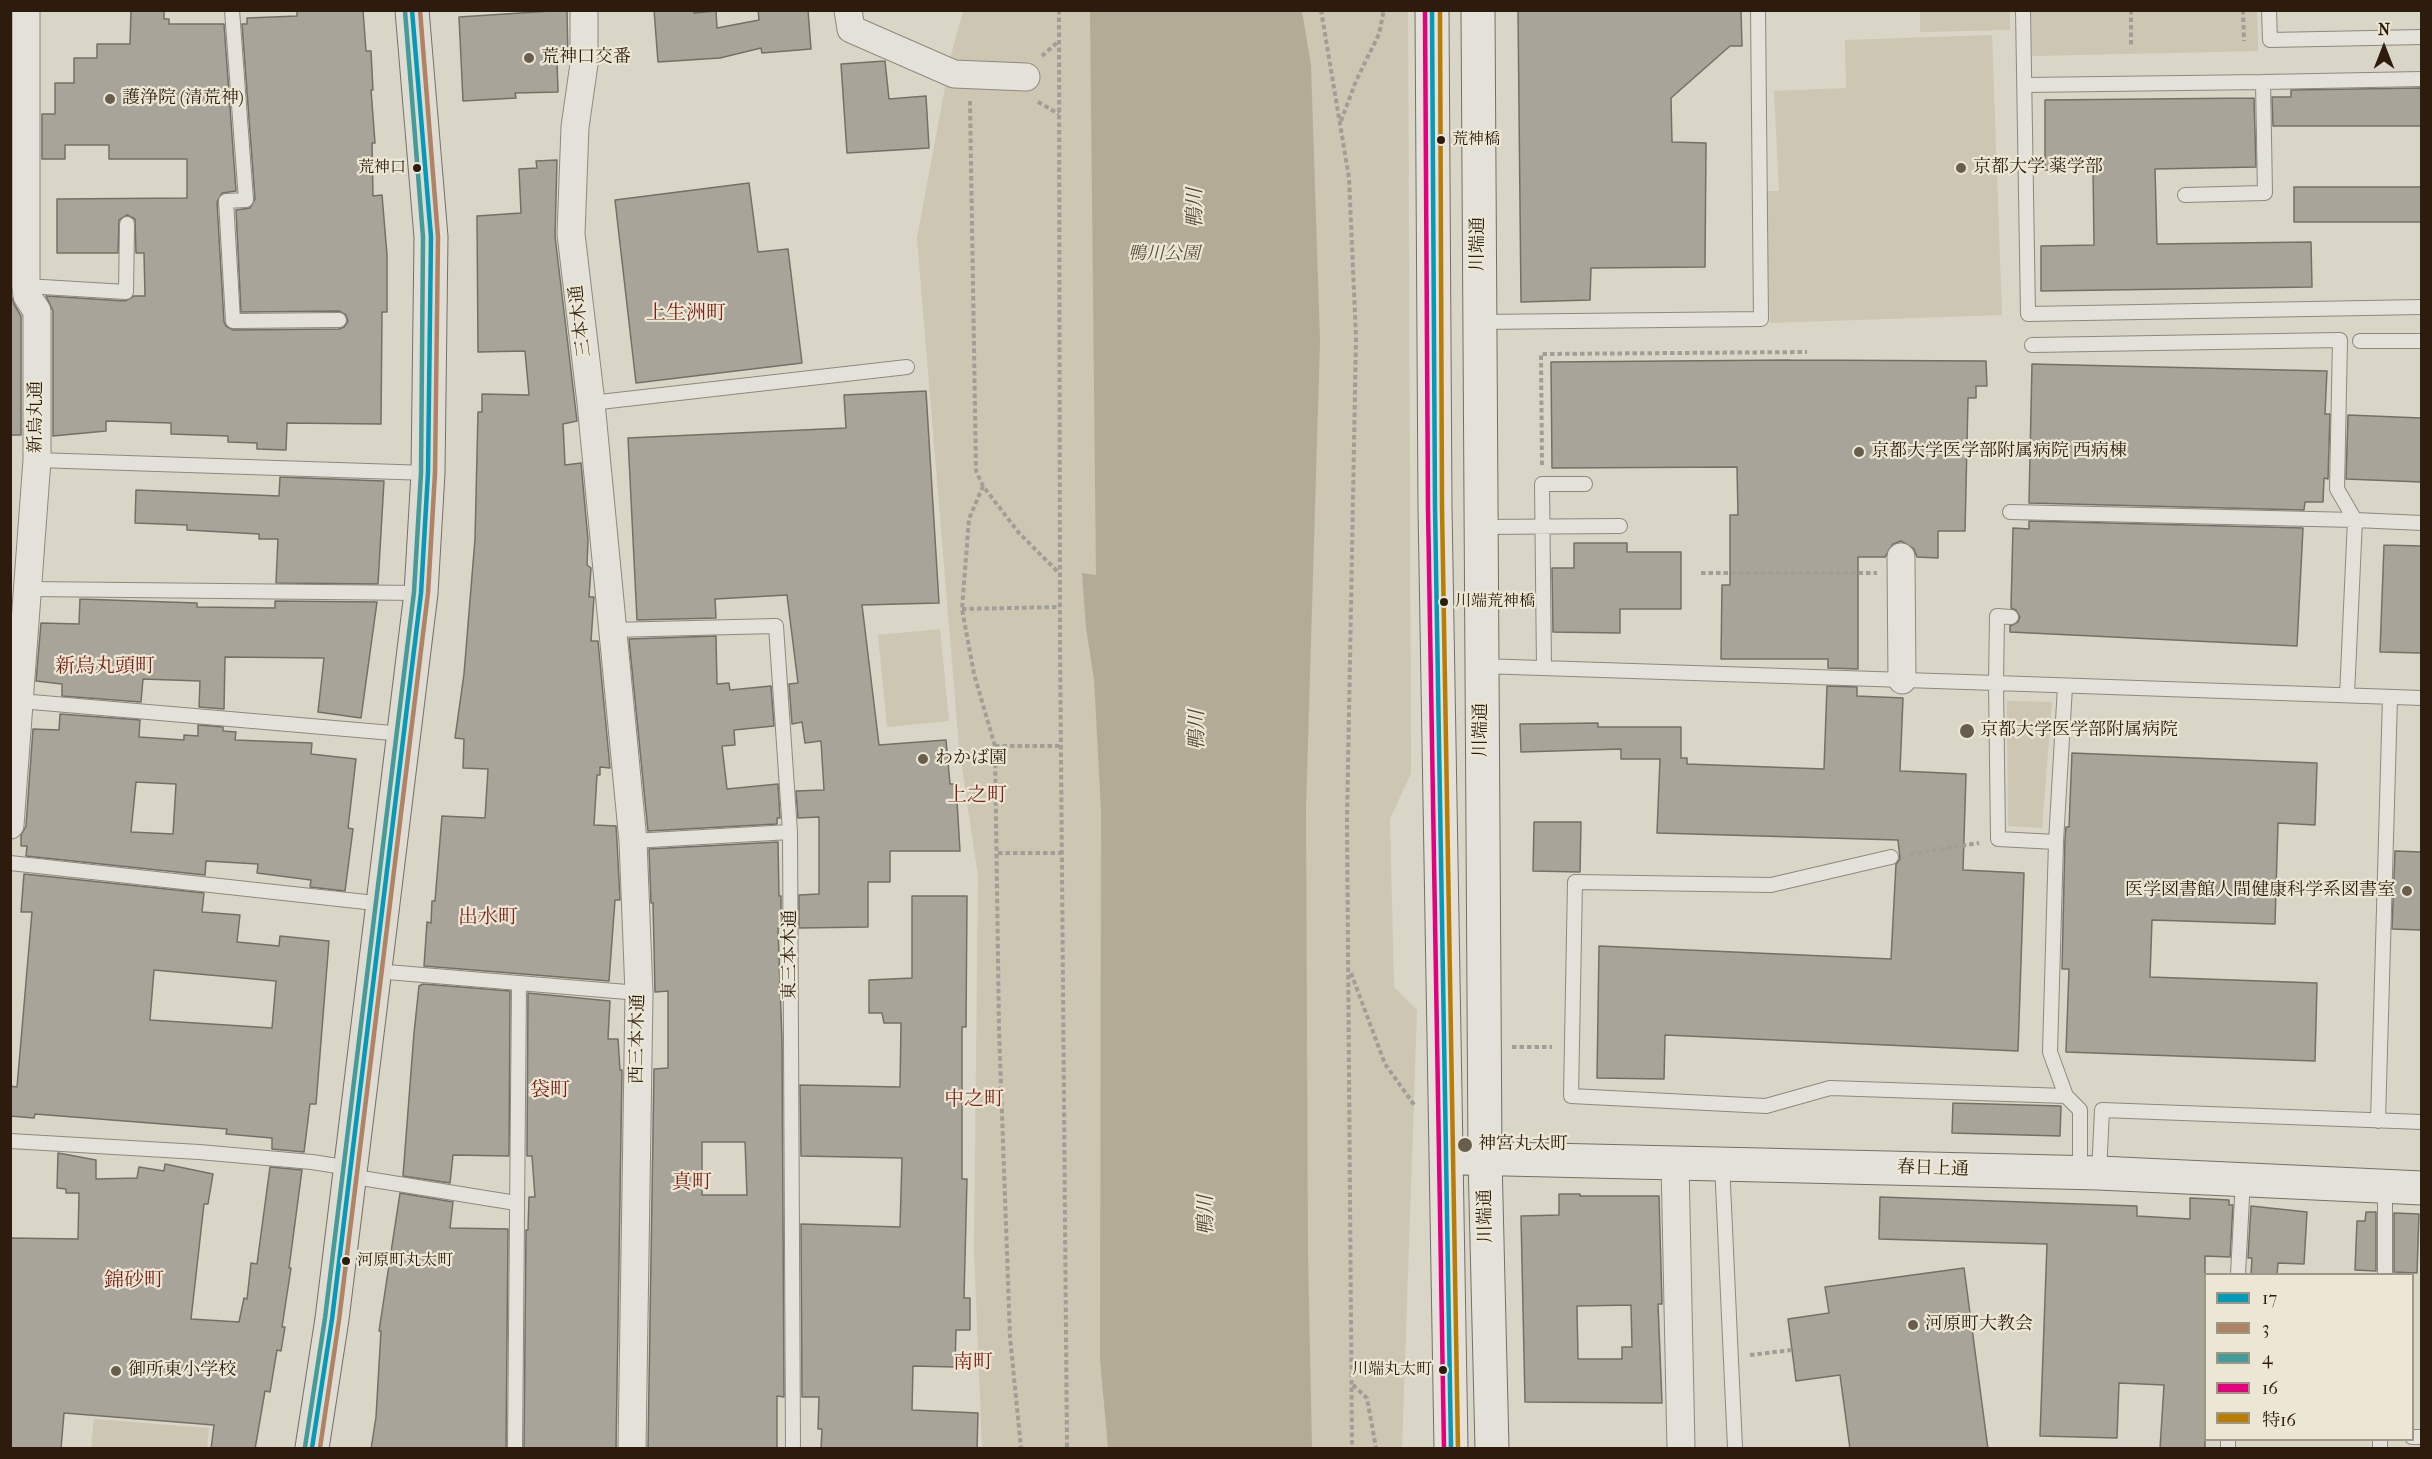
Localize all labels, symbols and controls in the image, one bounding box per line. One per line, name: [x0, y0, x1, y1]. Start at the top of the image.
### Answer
north arrow: [2354, 18, 2414, 78]
text: N: [2378, 20, 2390, 39]
place label: 荒神口交番: [541, 47, 631, 69]
marker: 荒神口交番: [522, 51, 536, 65]
place label: 護浄院 (清荒神): [122, 88, 244, 110]
marker: 護浄院 (清荒神): [103, 92, 117, 106]
place label: 荒神橋: [1452, 130, 1500, 150]
marker: 荒神橋: [1435, 134, 1447, 146]
place label: 京都大学 薬学部: [1973, 157, 2103, 179]
place label: 荒神口: [358, 158, 406, 178]
marker: 京都大学 薬学部: [1954, 161, 1968, 175]
marker: 荒神口: [411, 162, 423, 174]
water label: 鴨川: [1184, 188, 1208, 228]
street label: 川端通: [1468, 217, 1490, 271]
park label: 鴨川公園: [1128, 244, 1200, 266]
street label: 三本木通: [566, 284, 596, 358]
district label: 上生洲町: [646, 302, 726, 326]
street label: 新烏丸通: [26, 381, 48, 453]
place label: 京都大学医学部附属病院 西病棟: [1871, 441, 2127, 463]
marker: 京都大学医学部附属病院 西病棟: [1852, 445, 1866, 459]
place label: 川端荒神橋: [1455, 592, 1535, 612]
marker: 川端荒神橋: [1438, 596, 1450, 608]
district label: 新烏丸頭町: [55, 655, 155, 679]
street label: 川端通: [1471, 703, 1493, 757]
water label: 鴨川: [1186, 710, 1210, 750]
place label: 京都大学医学部附属病院: [1980, 720, 2178, 742]
marker: 京都大学医学部附属病院: [1958, 722, 1976, 740]
place label: わかば園: [935, 748, 1007, 770]
marker: わかば園: [916, 752, 930, 766]
district label: 上之町: [947, 784, 1007, 808]
place label: 医学図書館人間健康科学系図書室: [2125, 880, 2395, 902]
marker: 医学図書館人間健康科学系図書室: [2400, 884, 2414, 898]
district label: 出水町: [458, 906, 518, 930]
street label: 東三本木通: [780, 910, 802, 1000]
street label: 西三本木通: [626, 994, 650, 1084]
district label: 袋町: [530, 1079, 570, 1103]
district label: 中之町: [944, 1088, 1004, 1112]
place label: 神宮丸太町: [1478, 1134, 1568, 1156]
marker: 神宮丸太町: [1456, 1136, 1474, 1154]
street label: 春日上通: [1897, 1157, 1969, 1181]
district label: 真町: [672, 1171, 712, 1195]
street label: 川端通: [1475, 1189, 1497, 1243]
water label: 鴨川: [1195, 1195, 1219, 1235]
place label: 河原町丸太町: [357, 1251, 453, 1271]
marker: 河原町丸太町: [340, 1255, 352, 1267]
district label: 錦砂町: [104, 1269, 164, 1293]
legend: [2204, 1273, 2414, 1441]
text: 17: [2262, 1288, 2277, 1309]
place label: 河原町大教会: [1925, 1314, 2033, 1336]
marker: 河原町大教会: [1906, 1318, 1920, 1332]
text: 3: [2262, 1318, 2269, 1339]
text: 4: [2262, 1348, 2273, 1369]
district label: 南町: [953, 1351, 993, 1375]
place label: 御所東小学校: [128, 1360, 236, 1382]
place label: 川端丸太町: [1352, 1360, 1432, 1380]
marker: 御所東小学校: [109, 1364, 123, 1378]
marker: 川端丸太町: [1437, 1364, 1449, 1376]
text: 16: [2262, 1378, 2278, 1399]
text: 特16: [2262, 1410, 2296, 1431]

